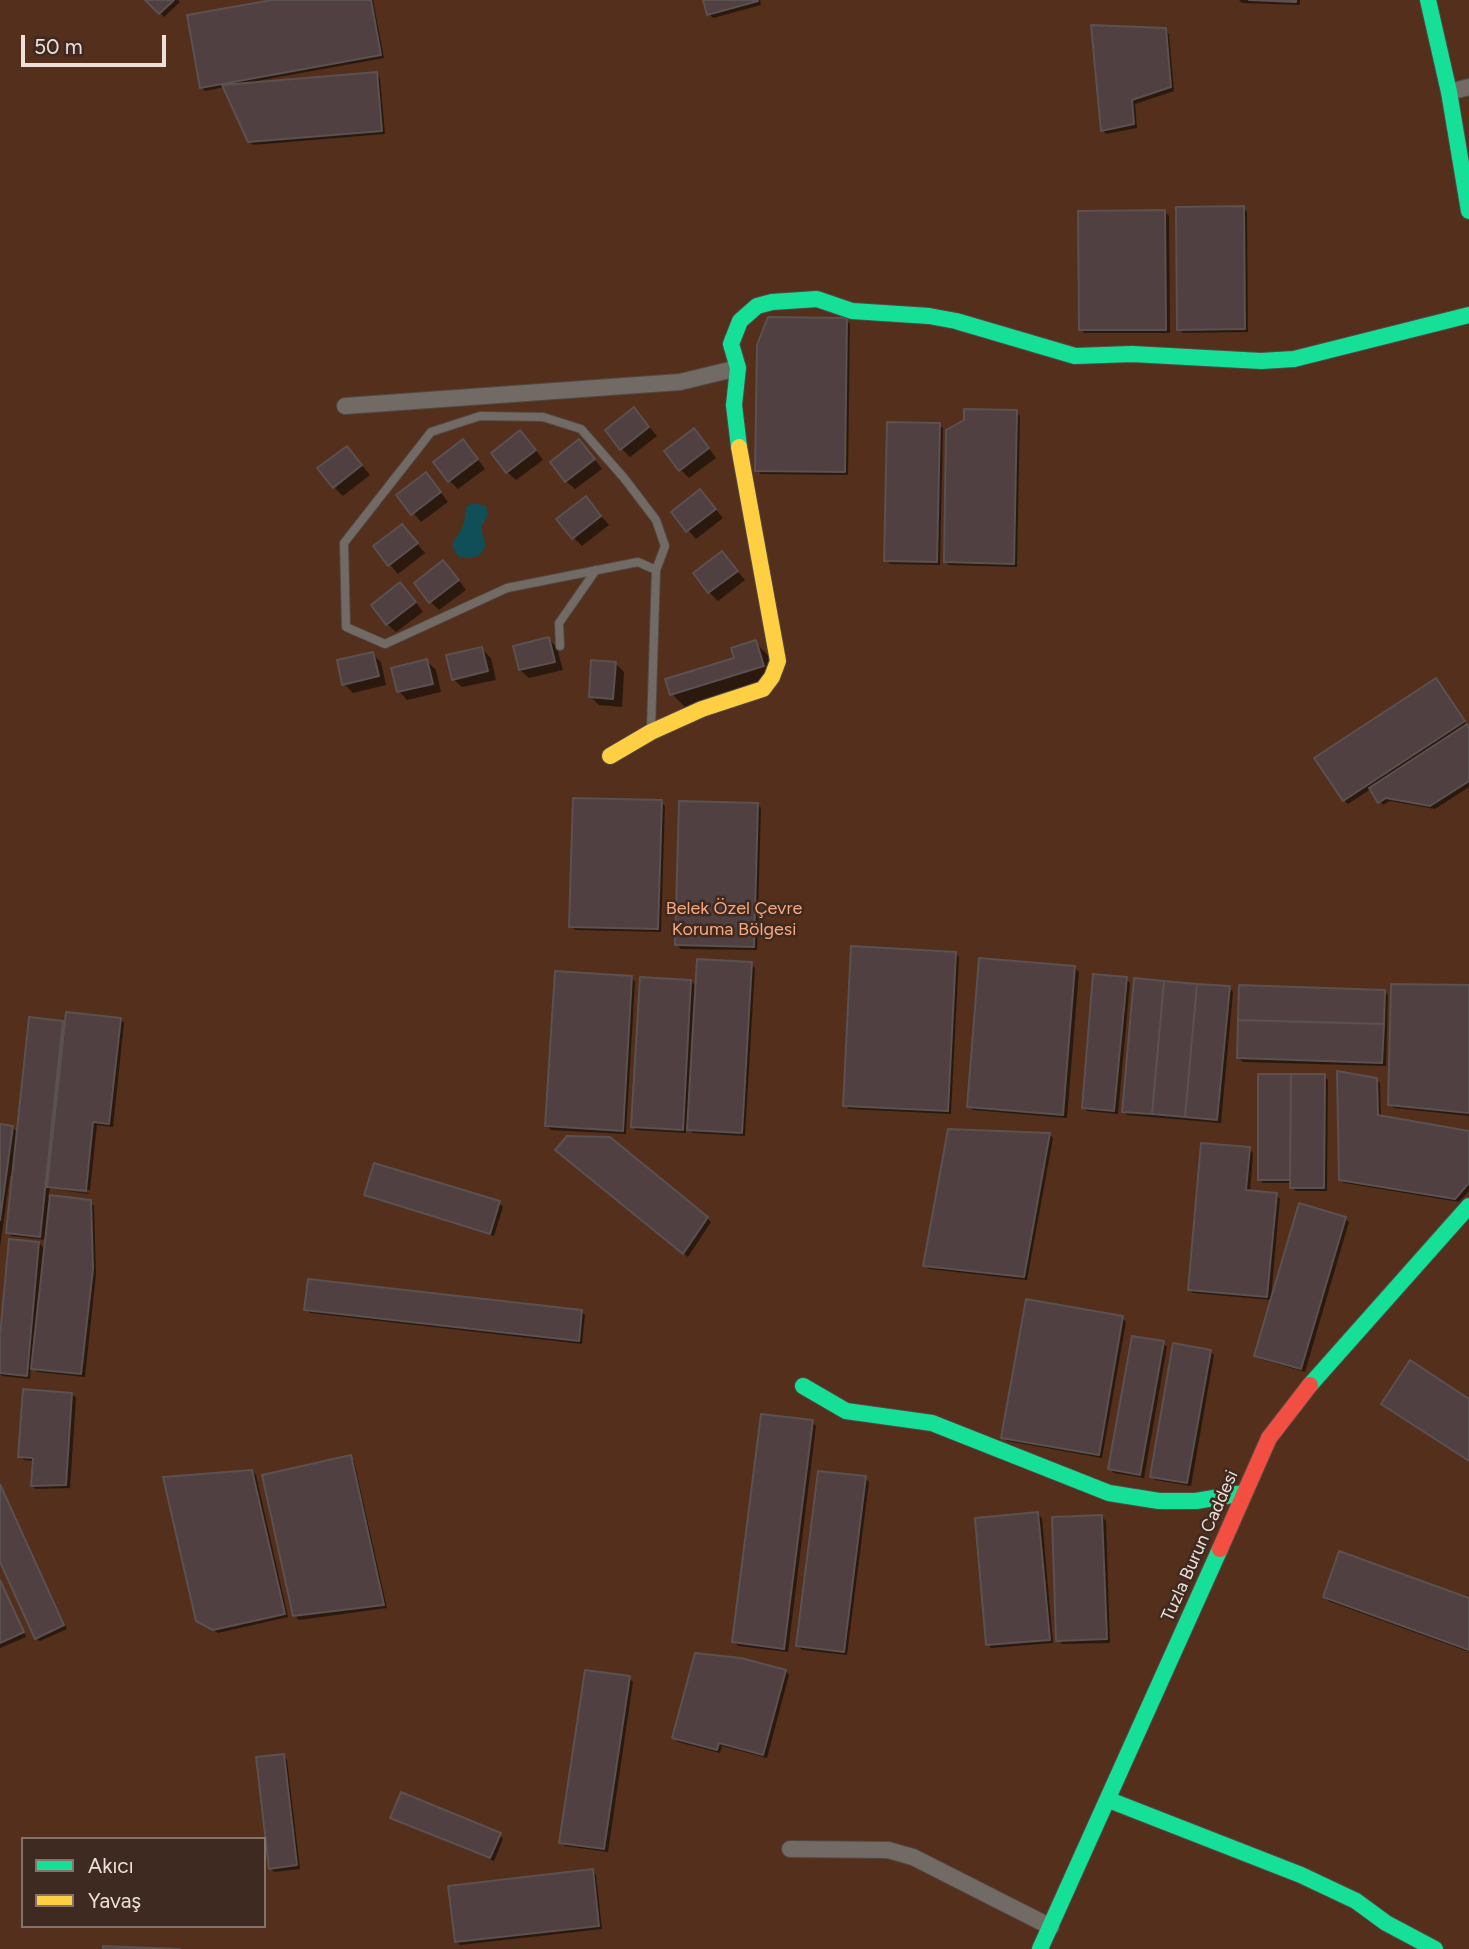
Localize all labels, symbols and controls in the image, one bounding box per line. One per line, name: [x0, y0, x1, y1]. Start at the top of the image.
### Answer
scale bar: [24, 21, 170, 65]
text: 50 m: [34, 34, 83, 59]
park label: Belek Özel Çevre Koruma Bölgesi: [666, 898, 802, 940]
street label: Tuzla Burun Caddesi: [1157, 1467, 1243, 1625]
legend: [21, 1837, 266, 1928]
text: Akıcı: [88, 1853, 134, 1878]
text: Yavaş: [88, 1888, 141, 1913]

